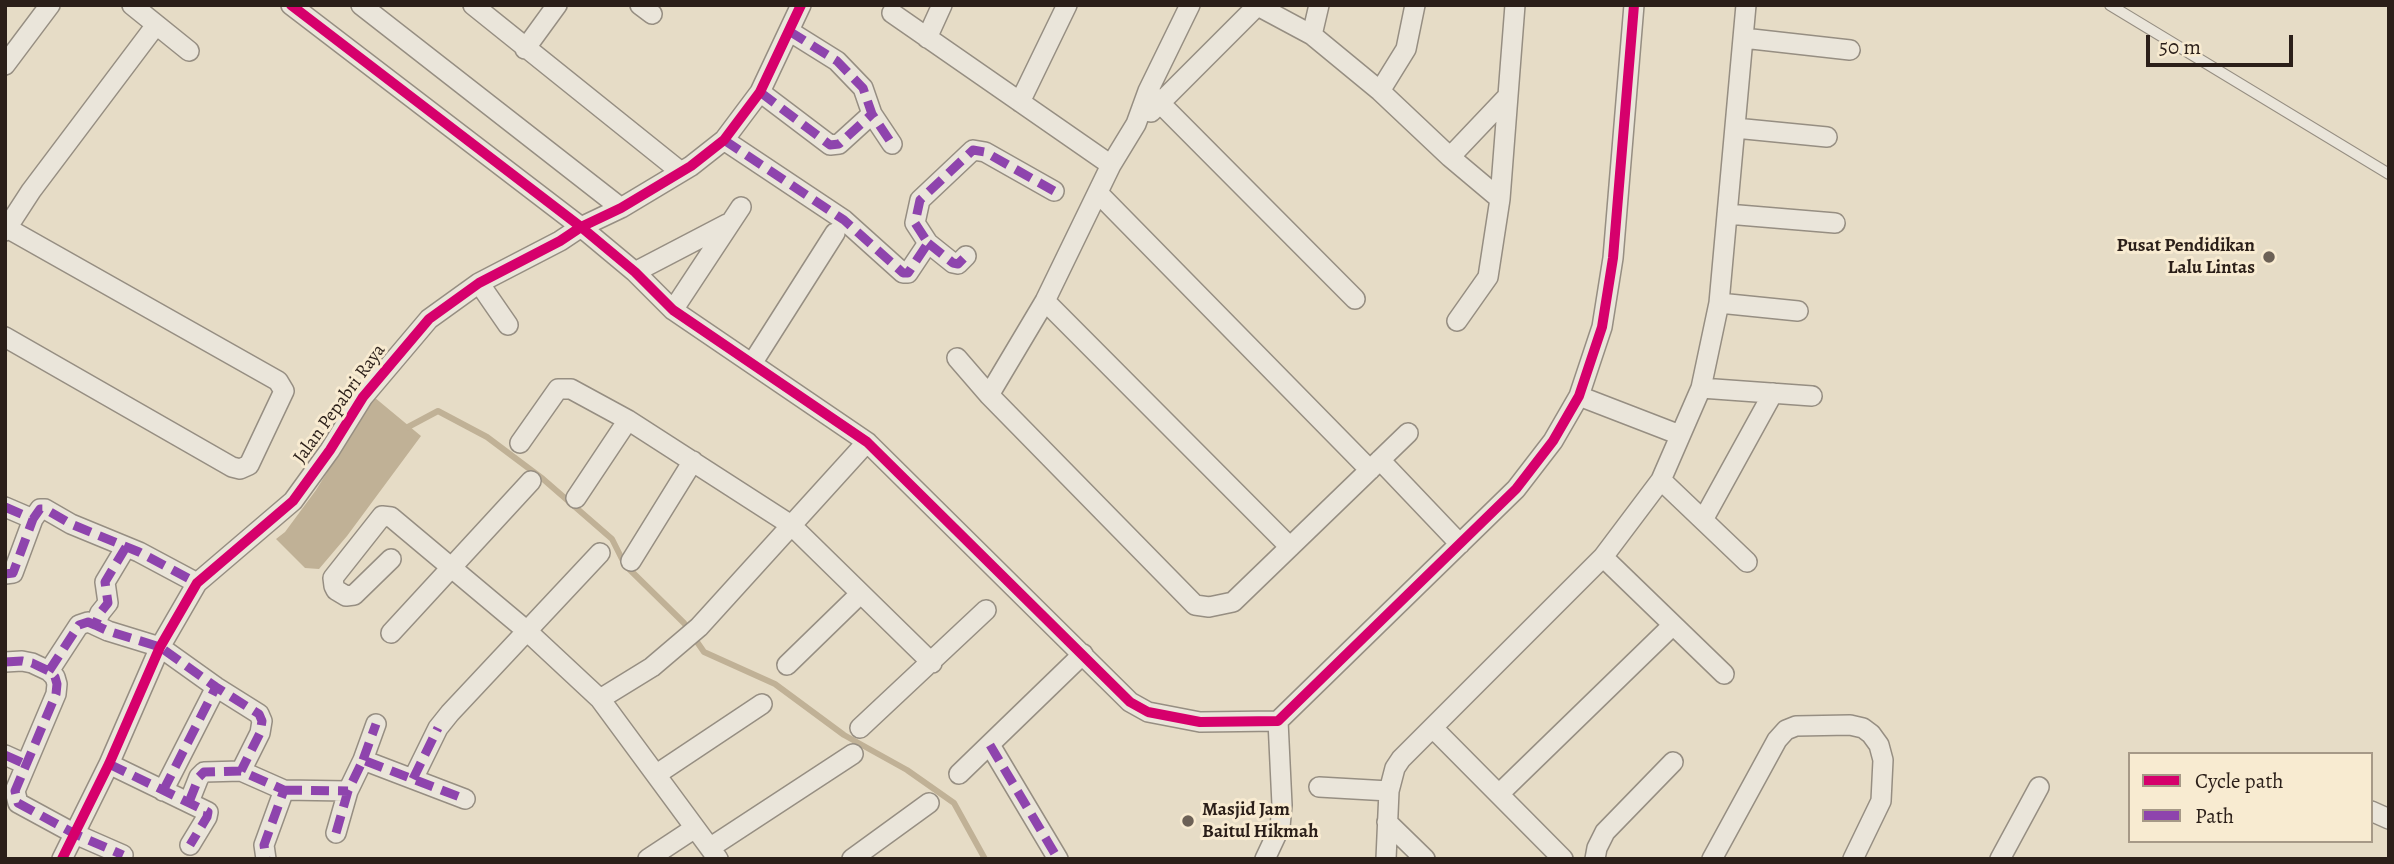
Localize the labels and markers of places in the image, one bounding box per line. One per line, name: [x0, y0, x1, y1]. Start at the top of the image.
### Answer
place label: Pusat Pendidikan Lalu Lintas: [2116, 235, 2255, 279]
marker: Pusat Pendidikan Lalu Lintas: [2261, 249, 2277, 265]
place label: Masjid Jam Baitul Hikmah: [1202, 799, 1318, 843]
marker: Masjid Jam Baitul Hikmah: [1180, 813, 1196, 829]

